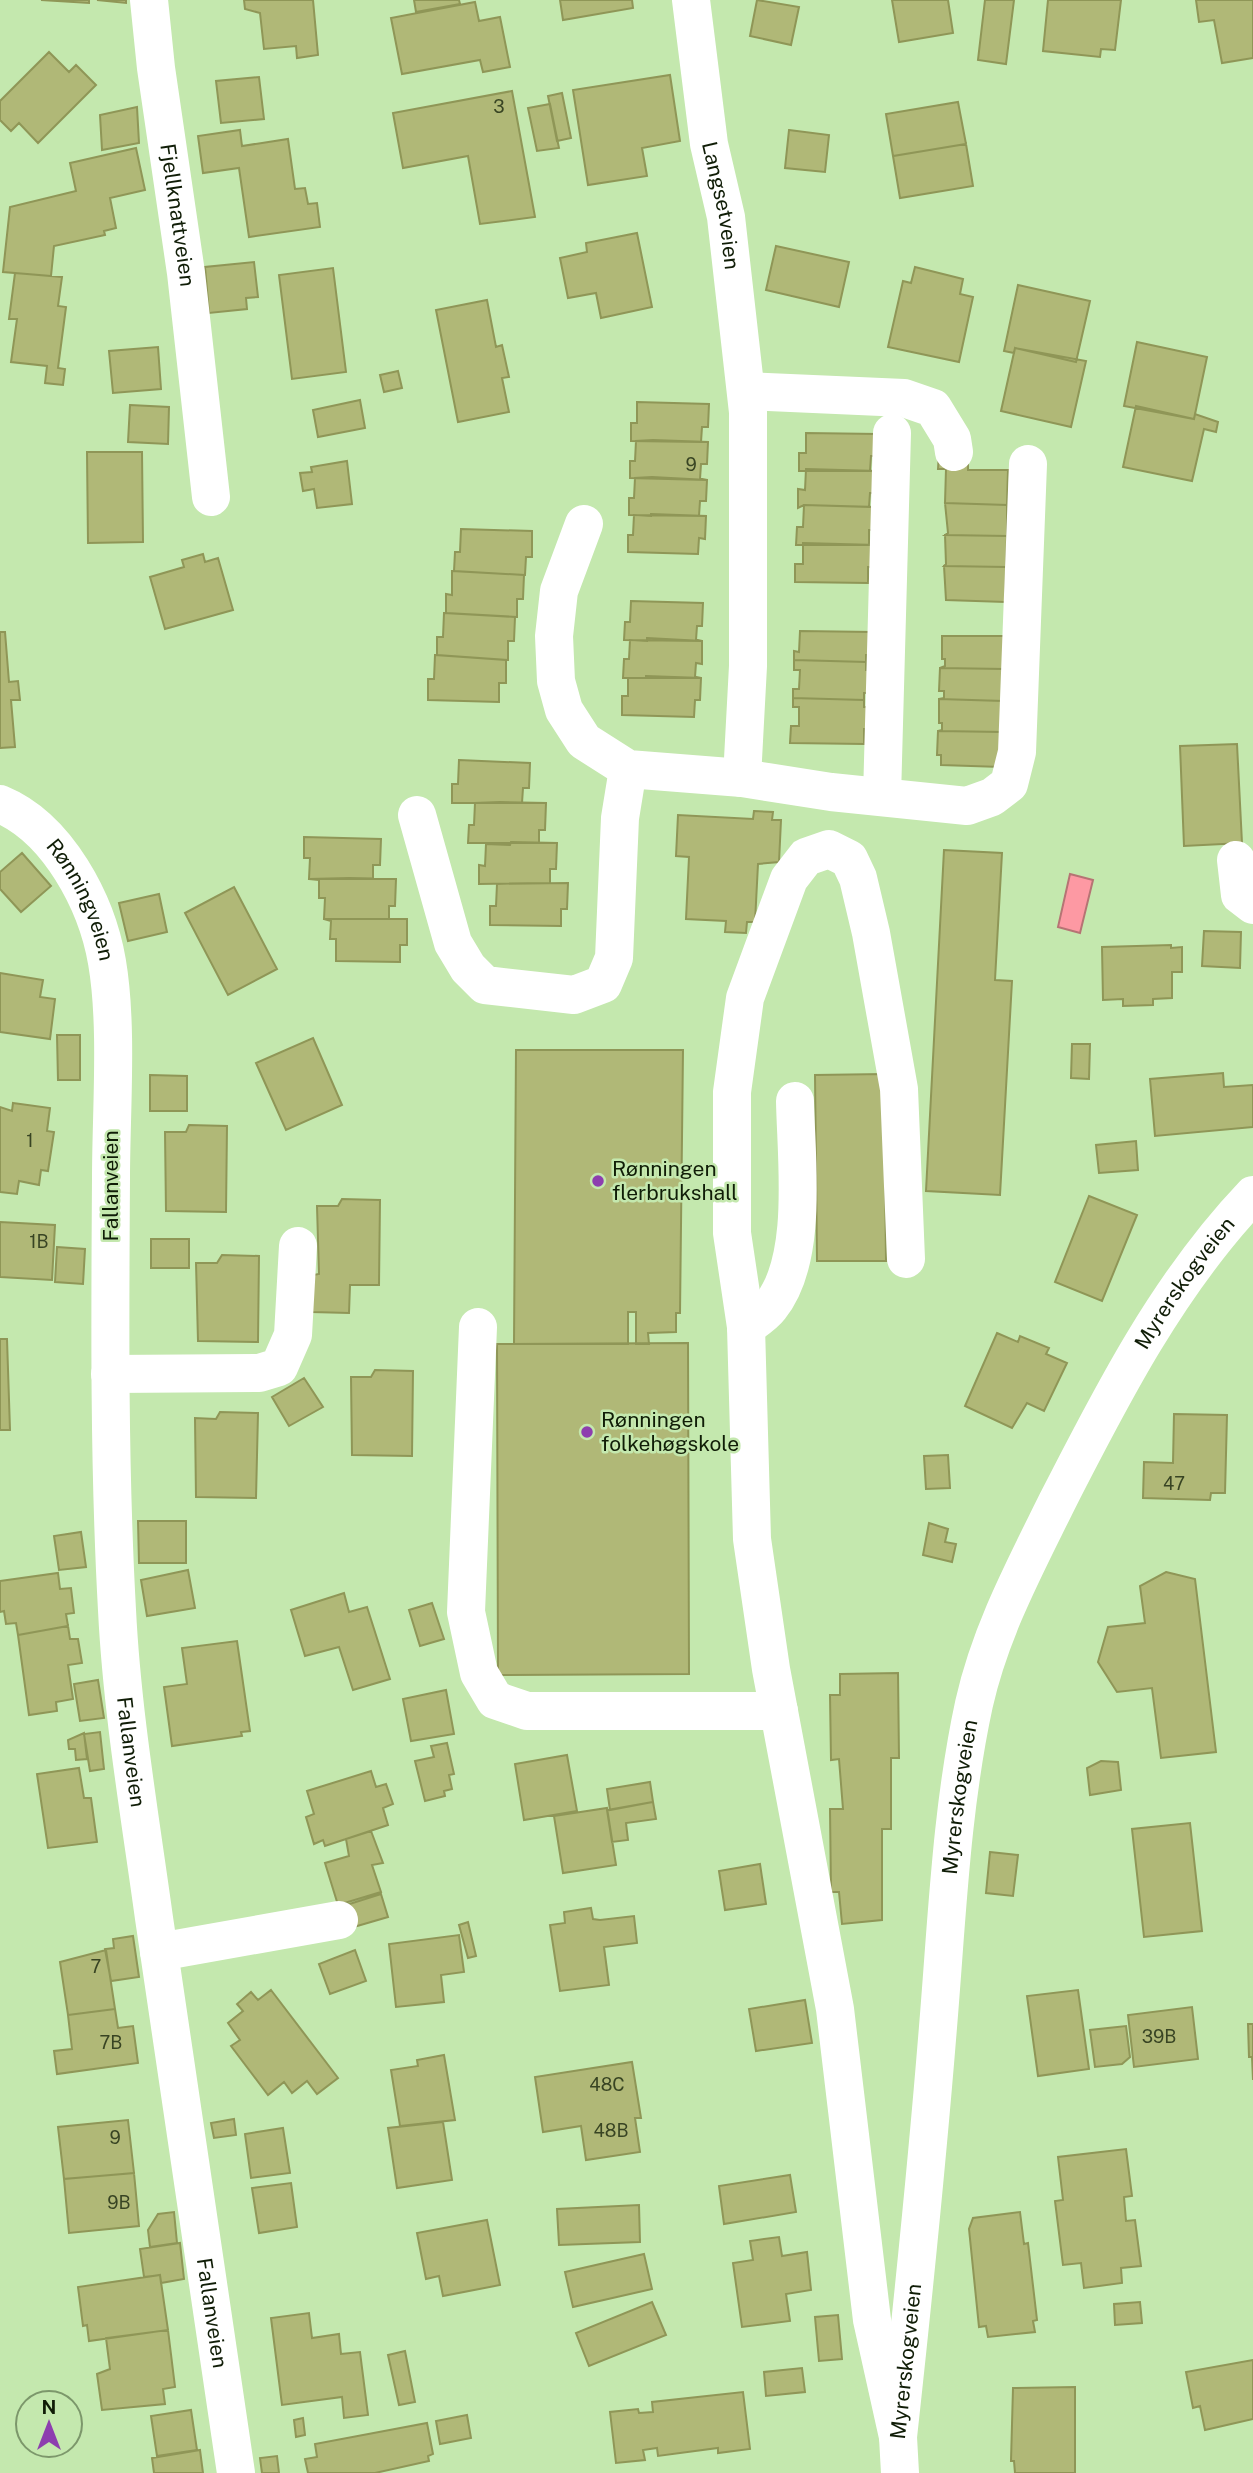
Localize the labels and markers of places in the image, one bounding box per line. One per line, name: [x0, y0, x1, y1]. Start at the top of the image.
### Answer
place label: Rønningen flerbrukshall: [612, 1156, 738, 1205]
marker: Rønningen flerbrukshall: [590, 1173, 606, 1189]
place label: Rønningen folkehøgskole: [601, 1407, 739, 1456]
marker: Rønningen folkehøgskole: [579, 1424, 595, 1440]

